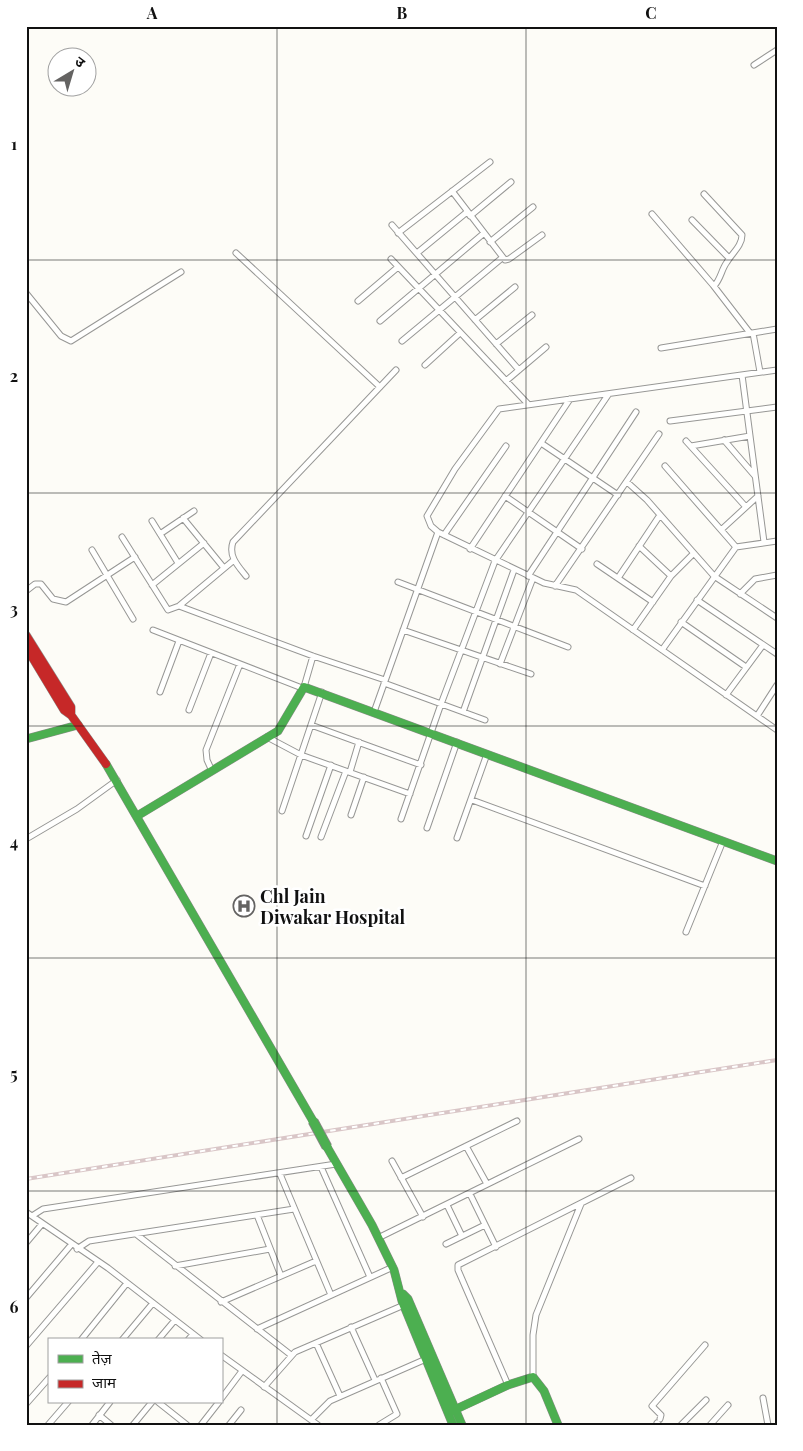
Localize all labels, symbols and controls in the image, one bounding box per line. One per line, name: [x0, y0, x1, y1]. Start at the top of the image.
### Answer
text: A: [146, 2, 158, 23]
text: B: [397, 2, 408, 23]
text: C: [645, 2, 657, 23]
north arrow: [48, 48, 98, 98]
text: उ: [71, 51, 90, 72]
text: 1: [11, 133, 17, 154]
text: 2: [10, 365, 18, 386]
text: 3: [10, 598, 18, 619]
text: 4: [10, 831, 18, 852]
place label: Chl Jain Diwakar Hospital: [260, 884, 406, 929]
hospital icon: Chl Jain Diwakar Hospital: [232, 894, 256, 918]
text: 5: [10, 1063, 18, 1084]
text: 6: [10, 1296, 19, 1317]
legend: [48, 1338, 222, 1404]
text: तेज़: [92, 1348, 113, 1368]
text: जाम: [92, 1372, 117, 1392]

